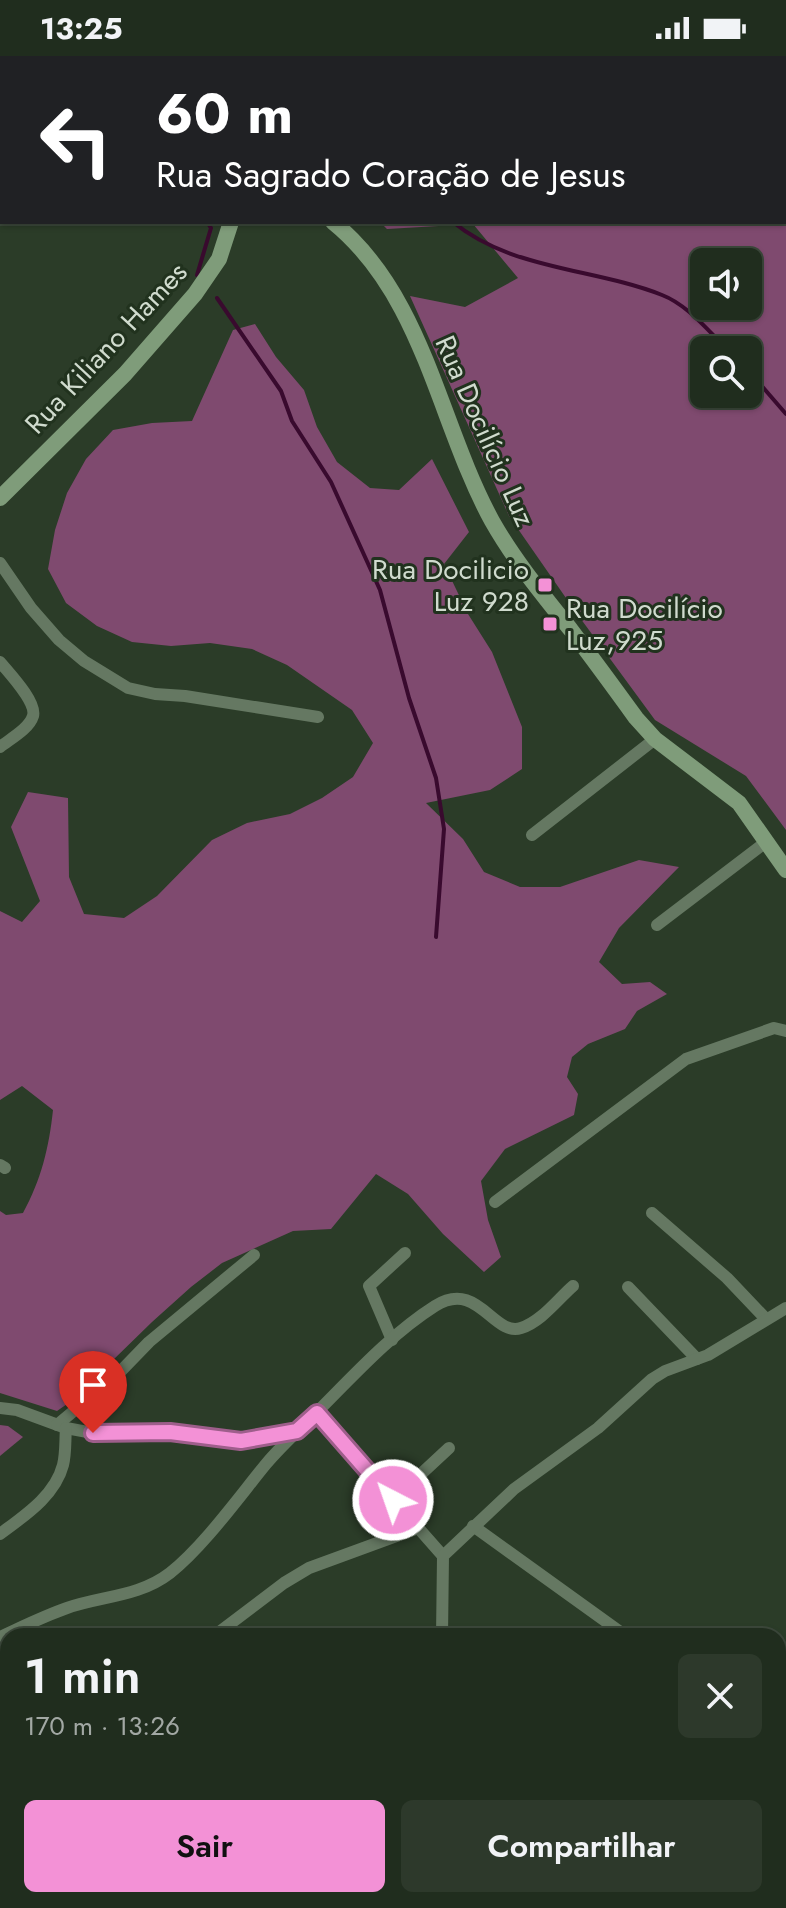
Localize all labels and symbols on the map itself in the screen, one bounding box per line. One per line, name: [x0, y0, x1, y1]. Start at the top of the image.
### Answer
street label: Rua Kiliano Hames: [15, 253, 197, 443]
street label: Rua Docilício Luz: [425, 329, 545, 533]
place label: Rua Docilicio Luz 928: [372, 549, 529, 622]
marker: Rua Docilicio Luz 928: [536, 576, 554, 594]
place label: Rua Docilício Luz,925: [566, 588, 723, 661]
marker: Rua Docilício Luz,925: [541, 615, 559, 633]
pin: [59, 1351, 127, 1433]
position arrow: [351, 1458, 435, 1542]

